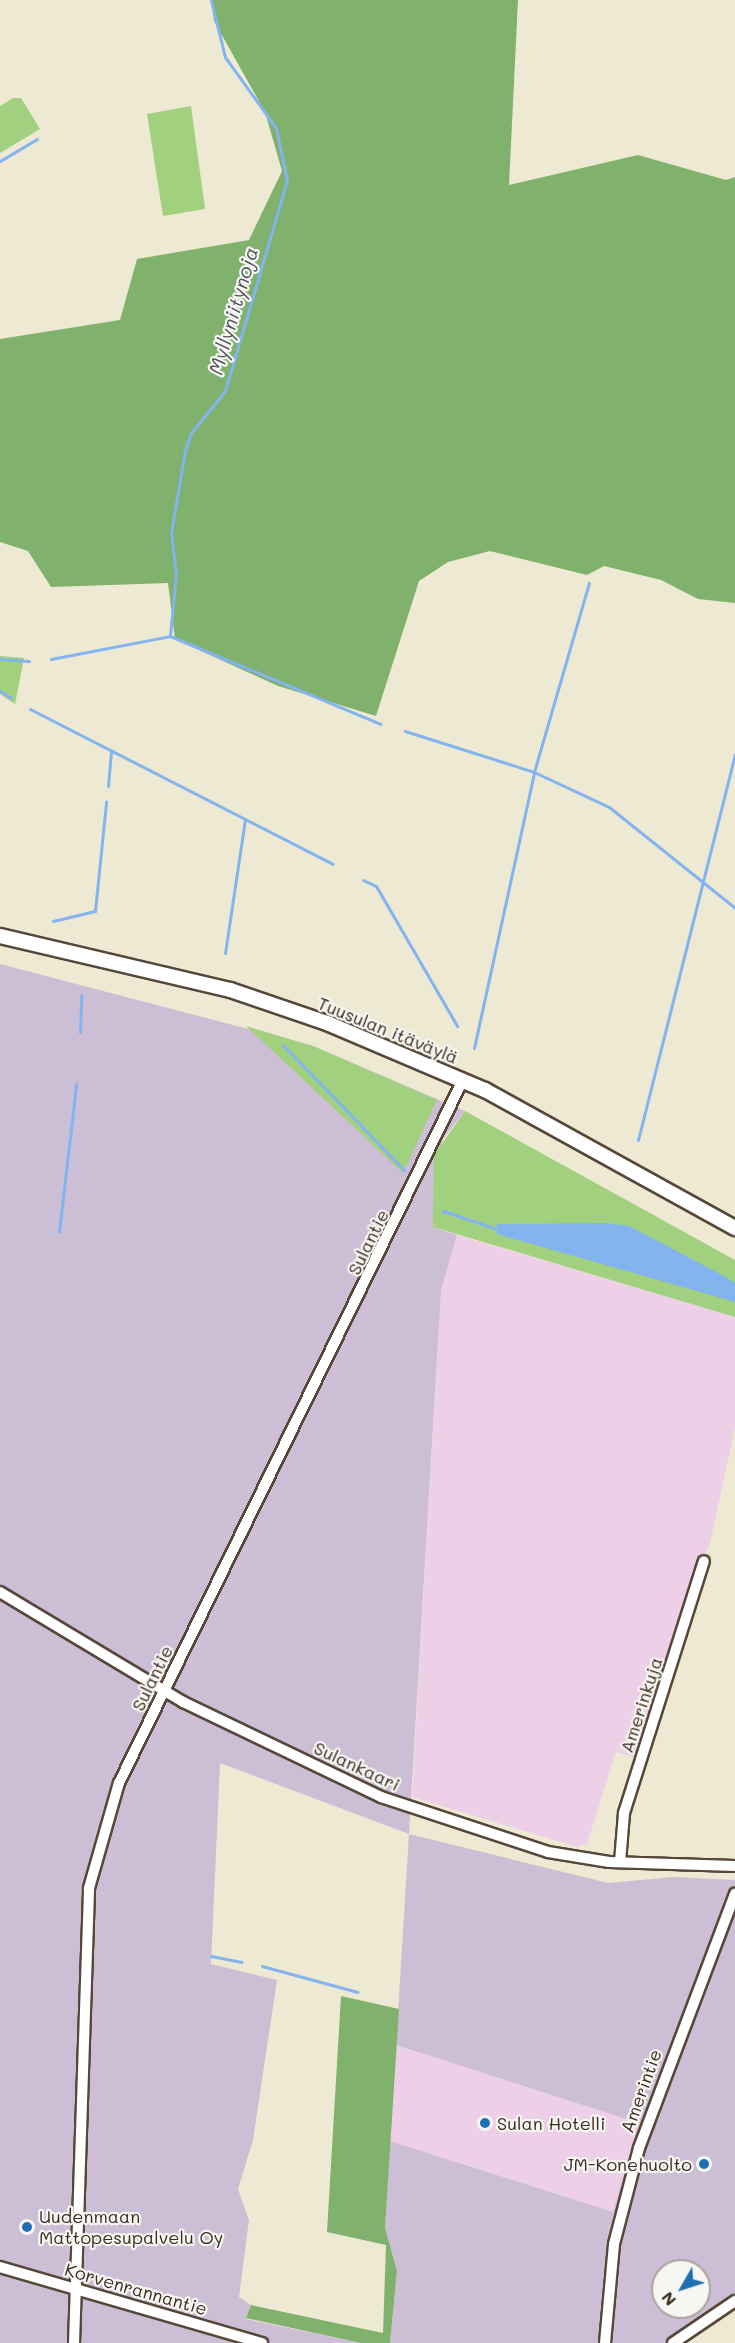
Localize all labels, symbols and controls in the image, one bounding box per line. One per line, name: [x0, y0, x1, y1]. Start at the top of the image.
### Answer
water label: Myllyniitynoja: [203, 244, 263, 378]
street label: Tuusulan itäväylä: [315, 992, 461, 1068]
street label: Sulantie: [343, 1206, 393, 1278]
street label: Sulantie: [127, 1642, 177, 1714]
street label: Amerinkuja: [615, 1655, 667, 1755]
street label: Sulankaari: [311, 1737, 403, 1795]
street label: Amerintie: [616, 2046, 666, 2136]
place label: Sulan Hotelli: [497, 2112, 606, 2134]
marker: Sulan Hotelli: [478, 2116, 492, 2130]
place label: JM-Konehuolto: [564, 2153, 692, 2175]
marker: JM-Konehuolto: [697, 2157, 711, 2171]
place label: Uudenmaan Mattopesupalvelu Oy: [39, 2206, 223, 2248]
marker: Uudenmaan Mattopesupalvelu Oy: [20, 2220, 34, 2234]
street label: Korvenrannantie: [62, 2258, 210, 2320]
north arrow: [651, 2259, 711, 2319]
text: N: [656, 2288, 680, 2311]

